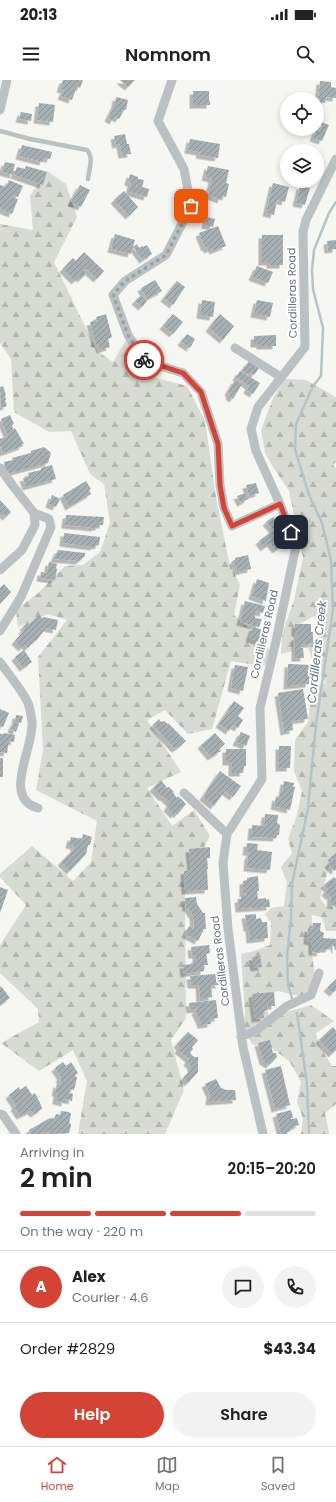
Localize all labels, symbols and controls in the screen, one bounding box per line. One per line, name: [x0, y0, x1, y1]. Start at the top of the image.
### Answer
text: 20:13: [20, 4, 57, 25]
text: Nomnom: [125, 42, 211, 67]
icon: menu: [20, 43, 42, 65]
icon: search: [294, 43, 316, 65]
map controls: [280, 92, 324, 188]
button: locate: [280, 92, 324, 136]
button: layers: [280, 144, 324, 188]
pin: [174, 189, 208, 223]
icon: bag: [180, 195, 202, 217]
street label: Cordilleras Road: [283, 247, 301, 339]
courier: [124, 340, 164, 380]
icon: bike: [133, 349, 155, 371]
pin: [274, 515, 308, 549]
icon: home: [280, 521, 302, 543]
street label: Cordilleras Road: [246, 588, 282, 680]
water label: Cordilleras Creek: [303, 599, 330, 704]
street label: Cordilleras Road: [207, 915, 233, 1007]
text: Arriving in: [20, 1143, 84, 1162]
text: 20:15–20:20: [228, 1158, 316, 1179]
text: 2 min: [20, 1160, 93, 1196]
text: On the way · 220 m: [20, 1222, 143, 1241]
text: Alex: [72, 1266, 106, 1287]
button: chat: [222, 1266, 264, 1308]
button: phone: [274, 1266, 316, 1308]
text: A: [35, 1276, 47, 1297]
text: Courier · 4.6: [72, 1288, 149, 1307]
text: Order #2829: [20, 1338, 115, 1359]
text: $43.34: [263, 1338, 316, 1359]
button: Help: [20, 1392, 164, 1438]
button: Share: [172, 1392, 316, 1438]
tab: Home: [41, 1454, 74, 1495]
tab: Map: [155, 1454, 179, 1495]
tab: Saved: [261, 1454, 295, 1495]

